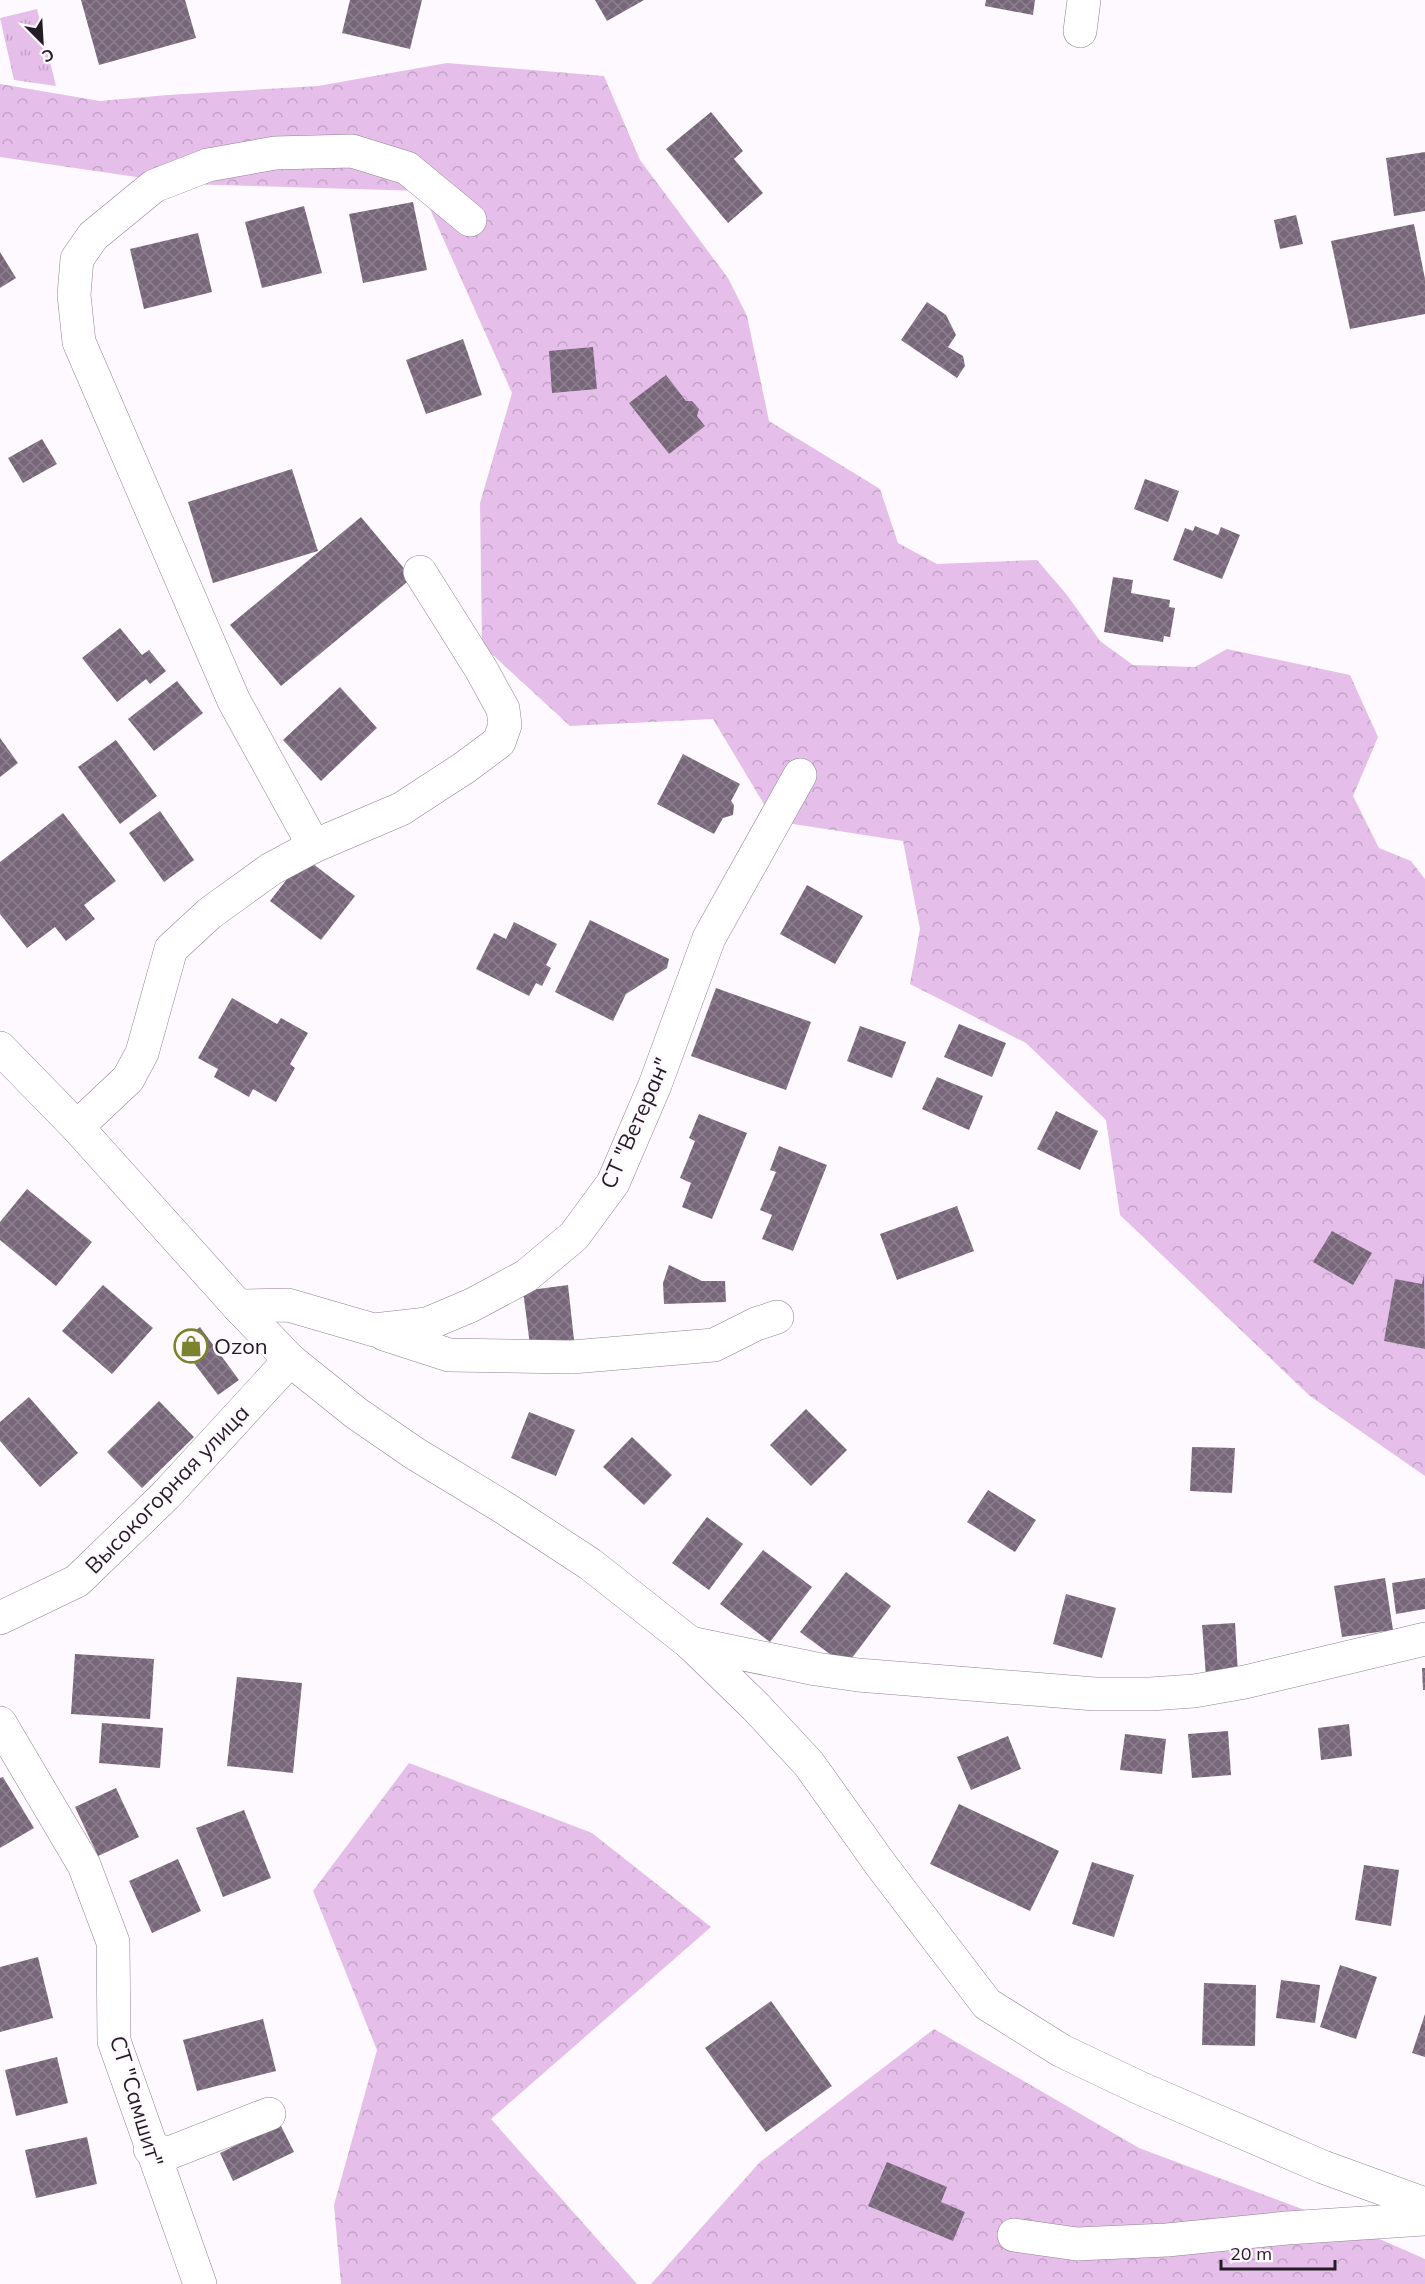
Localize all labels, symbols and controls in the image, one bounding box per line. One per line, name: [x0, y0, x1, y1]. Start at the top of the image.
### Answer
north arrow: [12, 12, 72, 72]
text: С: [39, 44, 57, 67]
street label: СТ "Ветеран": [594, 1053, 676, 1193]
shop icon: Ozon: [173, 1328, 209, 1364]
place label: Ozon: [214, 1332, 268, 1360]
street label: Высокогорная улица: [79, 1399, 255, 1579]
street label: СТ "Самшит": [104, 2032, 170, 2170]
scale bar: [1221, 2233, 1335, 2271]
text: 20 m: [1230, 2242, 1272, 2265]

